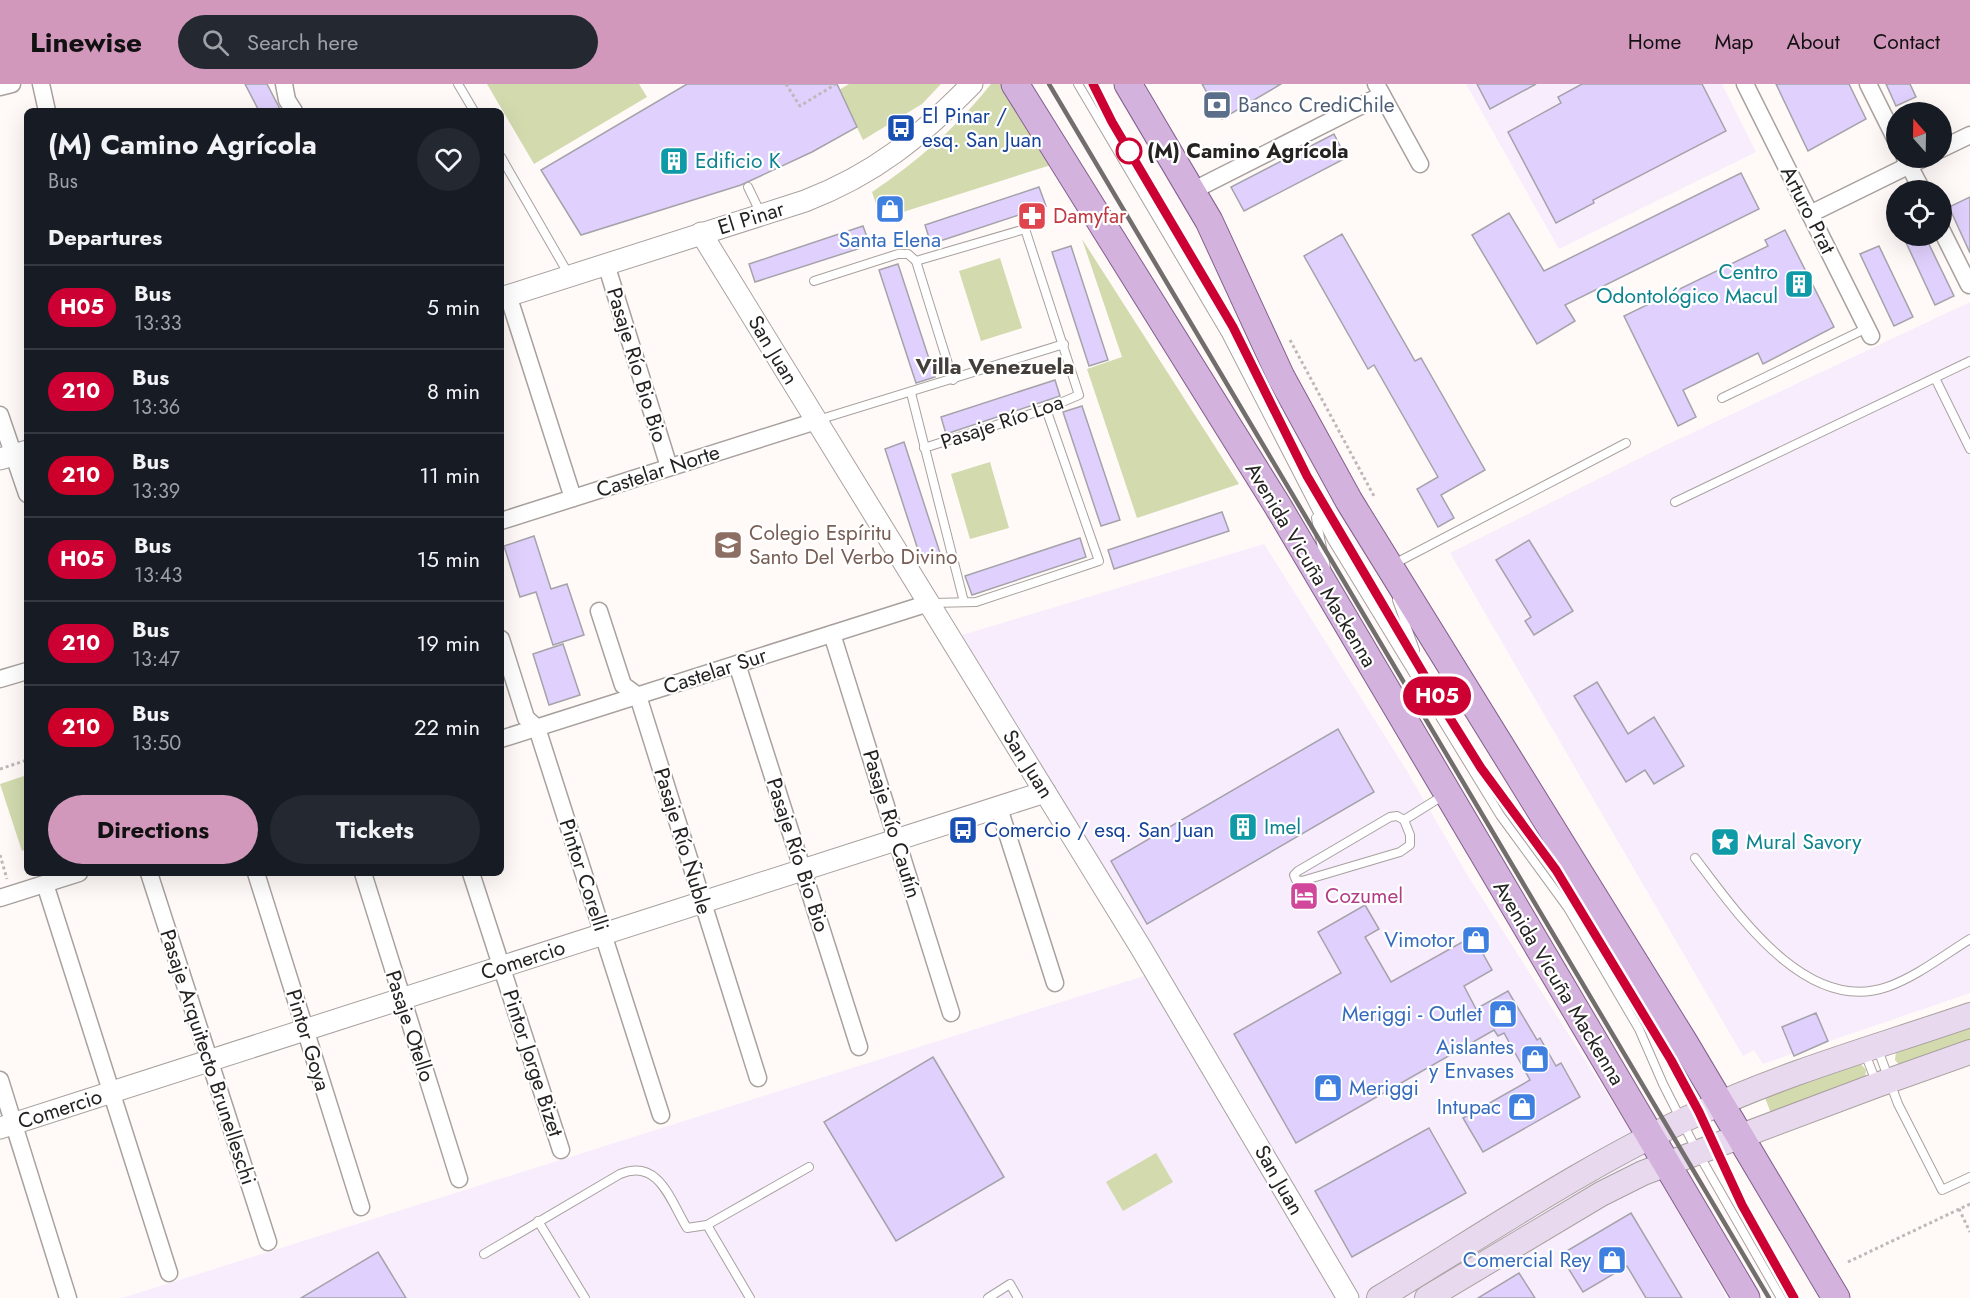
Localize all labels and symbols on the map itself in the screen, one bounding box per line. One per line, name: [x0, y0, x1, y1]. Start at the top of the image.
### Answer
bank icon: Banco CrediChile: [1201, 89, 1233, 121]
place label: Banco CrediChile: [1238, 90, 1395, 120]
place label: El Pinar / esq. San Juan: [922, 101, 1042, 155]
north arrow: [1886, 102, 1952, 168]
bus stop icon: El Pinar / esq. San Juan: [885, 112, 917, 144]
place label: (M) Camino Agrícola: [1147, 136, 1349, 166]
marker: (M) Camino Agrícola: [1116, 138, 1142, 164]
building icon: Edificio K: [658, 145, 690, 177]
place label: Edificio K: [695, 146, 781, 176]
street label: Arturo Prat: [1773, 161, 1843, 259]
street label: El Pinar: [714, 193, 789, 242]
shop icon: Santa Elena: [874, 193, 906, 225]
pharmacy icon: Damyfar: [1016, 200, 1048, 232]
place label: Damyfar: [1053, 201, 1127, 231]
place label: Santa Elena: [839, 225, 941, 255]
place label: Centro Odontológico Macul: [1596, 257, 1778, 311]
building icon: Centro Odontológico Macul: [1783, 268, 1815, 300]
street label: Pasaje Río Bio Bio: [599, 284, 675, 446]
street label: San Juan: [741, 310, 805, 390]
district label: Villa Venezuela: [915, 350, 1074, 382]
street label: Pasaje Río Loa: [937, 387, 1067, 457]
street label: Castelar Norte: [592, 437, 724, 505]
street label: Avenida Vicuña Mackenna: [1238, 457, 1384, 673]
place label: Colegio Espíritu Santo Del Verbo Divino: [749, 518, 958, 572]
school or university icon: Colegio Espíritu Santo Del Verbo Divino: [712, 529, 744, 561]
street label: Castelar Sur: [659, 640, 771, 702]
line badge: H05: [1402, 676, 1472, 716]
street label: San Juan: [995, 724, 1061, 804]
street label: Pasaje Río Cautín: [855, 746, 929, 902]
street label: Pasaje Río Ñuble: [646, 764, 720, 918]
street label: Pasaje Río Bio Bio: [759, 774, 837, 936]
building icon: Imel: [1227, 811, 1259, 843]
place label: Imel: [1264, 812, 1301, 842]
bus stop icon: Comercio / esq. San Juan: [947, 814, 979, 846]
street label: Pintor Corelli: [552, 815, 616, 935]
place label: Comercio / esq. San Juan: [984, 815, 1214, 845]
place icon: Mural Savory: [1709, 826, 1741, 858]
place label: Mural Savory: [1746, 827, 1862, 857]
street label: Avenida Vicuña Mackenna: [1486, 875, 1632, 1091]
hotel icon: Cozumel: [1288, 880, 1320, 912]
place label: Cozumel: [1325, 881, 1403, 911]
shop icon: Vimotor: [1460, 924, 1492, 956]
street label: Pasaje Arquitecto Brunelleschi: [152, 925, 264, 1189]
place label: Vimotor: [1384, 925, 1456, 955]
street label: Comercio: [477, 932, 569, 988]
street label: Pasaje Otello: [378, 966, 442, 1086]
street label: Pintor Goya: [278, 986, 338, 1094]
street label: Pintor Jorge Bizet: [495, 986, 571, 1140]
shop icon: Meriggi - Outlet: [1487, 998, 1519, 1030]
place label: Meriggi - Outlet: [1342, 999, 1482, 1029]
place label: Aislantes y Envases: [1429, 1032, 1514, 1086]
shop icon: Aislantes y Envases: [1519, 1043, 1551, 1075]
shop icon: Meriggi: [1312, 1072, 1344, 1104]
place label: Meriggi: [1349, 1073, 1419, 1103]
street label: Comercio: [14, 1081, 106, 1137]
shop icon: Intupac: [1506, 1091, 1538, 1123]
place label: Intupac: [1437, 1092, 1501, 1122]
street label: San Juan: [1247, 1140, 1311, 1220]
shop icon: Comercial Rey: [1596, 1244, 1628, 1276]
place label: Comercial Rey: [1463, 1245, 1592, 1275]

